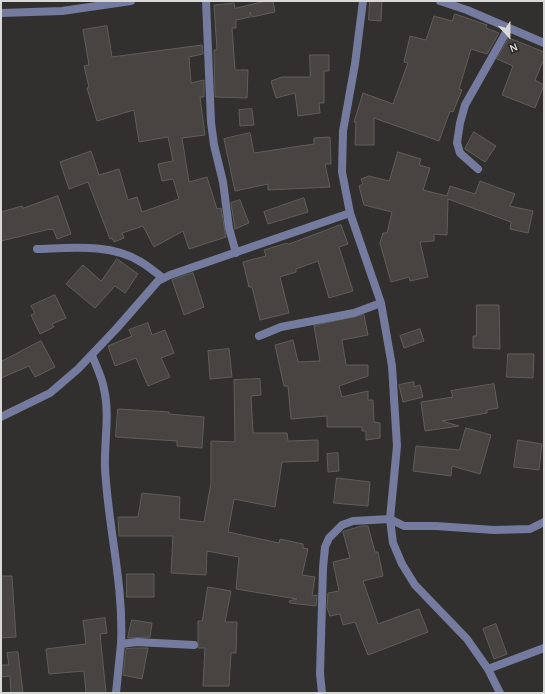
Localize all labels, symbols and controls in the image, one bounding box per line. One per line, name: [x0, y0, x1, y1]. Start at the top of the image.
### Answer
north arrow: [489, 16, 529, 56]
text: N: [507, 40, 519, 55]

